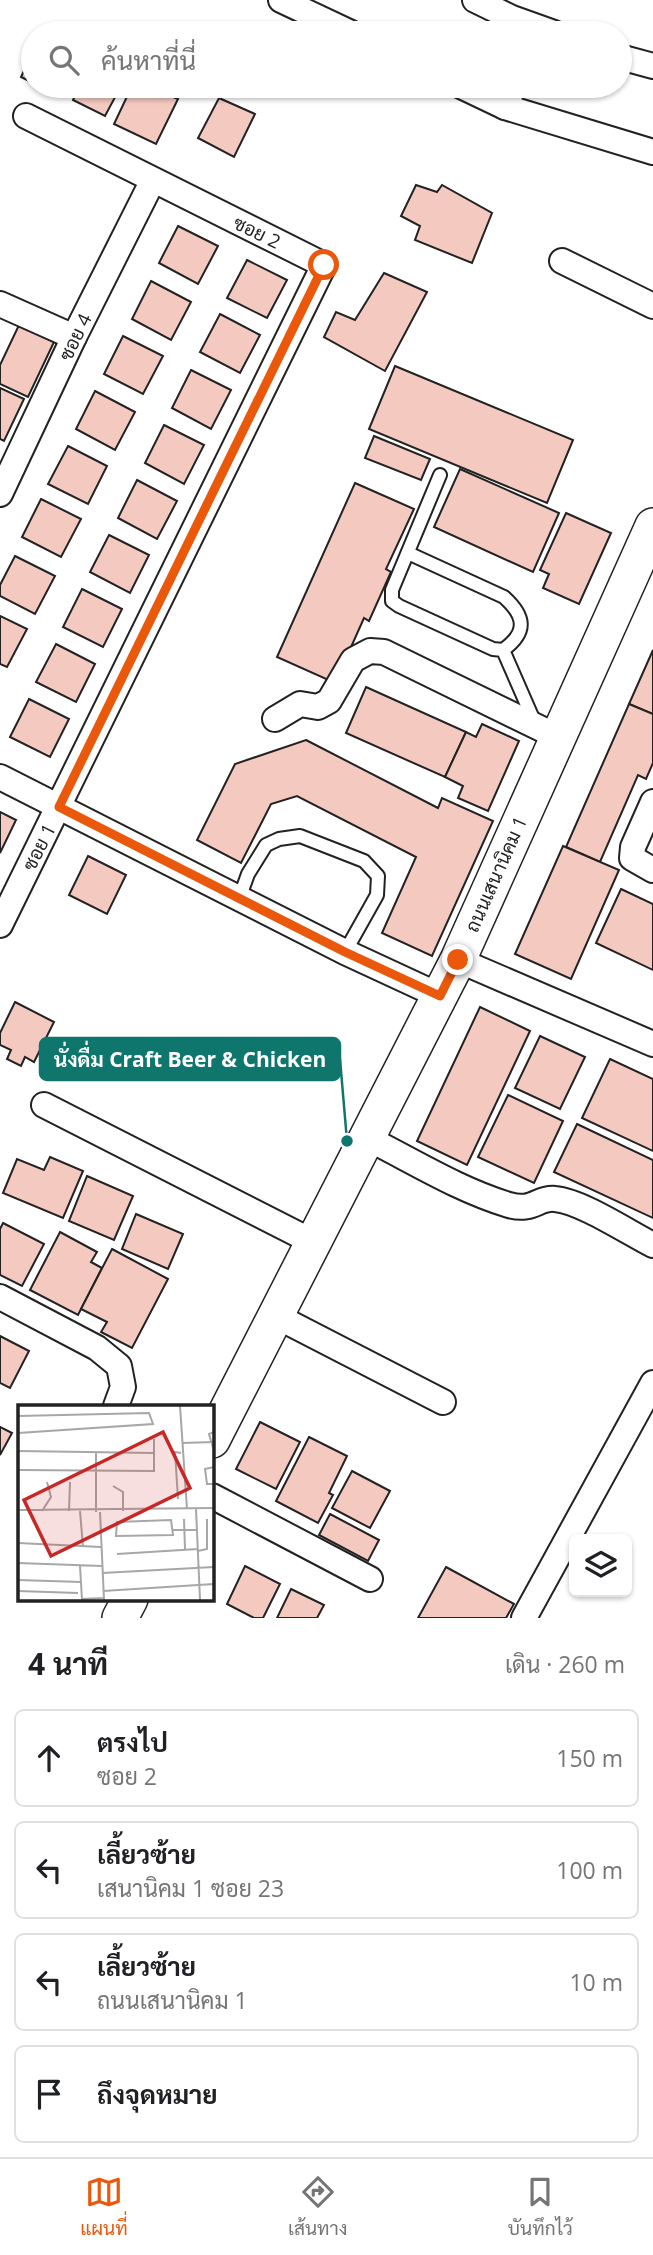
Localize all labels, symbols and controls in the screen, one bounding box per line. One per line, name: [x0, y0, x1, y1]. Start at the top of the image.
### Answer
search box: [21, 21, 632, 98]
icon: search: [45, 41, 83, 79]
text: ค้นหาที่นี่: [101, 42, 196, 78]
street label: ซอย 2: [229, 209, 285, 255]
route start: [308, 249, 339, 280]
street label: ซอย 4: [52, 309, 98, 365]
street label: ถนนเสนานิคม 1: [459, 812, 533, 936]
street label: ซอย 1: [16, 819, 62, 875]
route end: [442, 944, 473, 975]
callout: นั่งดื่ม Craft Beer & Chicken: [40, 1038, 340, 1080]
text: นั่งดื่ม Craft Beer & Chicken: [54, 1040, 326, 1073]
inset map: [18, 1405, 214, 1601]
map controls: [569, 1534, 632, 1597]
button: layers: [569, 1534, 632, 1597]
text: 4 นาที: [28, 1643, 108, 1684]
text: เดิน · 260 m: [505, 1648, 625, 1680]
text: ตรงไป: [97, 1724, 168, 1760]
icon: ahead: [30, 1739, 68, 1777]
text: 150 m: [556, 1742, 623, 1774]
text: ซอย 2: [97, 1760, 157, 1792]
text: เลี้ยวซ้าย: [97, 1836, 196, 1872]
icon: left: [30, 1851, 68, 1889]
text: 100 m: [556, 1854, 623, 1886]
text: เสนานิคม 1 ซอย 23: [97, 1872, 284, 1904]
text: เลี้ยวซ้าย: [97, 1948, 196, 1984]
icon: left: [30, 1963, 68, 2001]
text: 10 m: [569, 1966, 623, 1998]
text: ถนนเสนานิคม 1: [97, 1984, 248, 2016]
icon: arrive: [30, 2075, 68, 2113]
text: ถึงจุดหมาย: [97, 2076, 218, 2112]
tab: แผนที่: [80, 2173, 128, 2241]
tab: เส้นทาง: [288, 2173, 347, 2241]
tab: บันทึกไว้: [508, 2173, 573, 2241]

